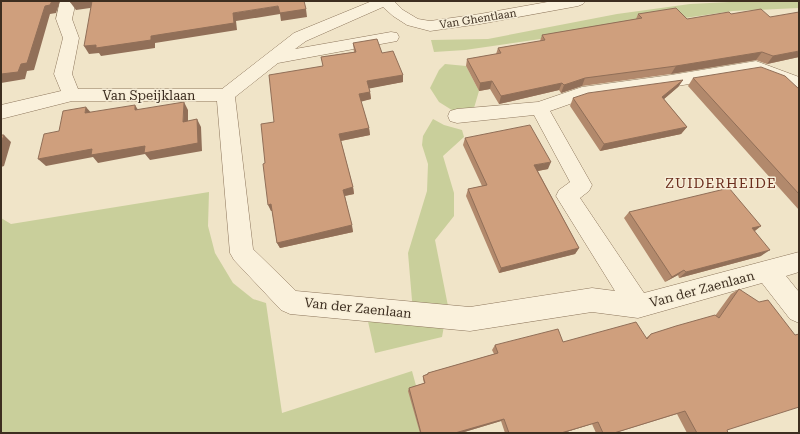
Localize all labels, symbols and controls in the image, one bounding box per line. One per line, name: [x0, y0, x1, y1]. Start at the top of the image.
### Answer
street label: Van Ghentlaan: [438, 6, 518, 32]
street label: Van Speijklaan: [102, 88, 196, 103]
district label: ZUIDERHEIDE: [665, 175, 777, 191]
street label: Van der Zaenlaan: [648, 268, 757, 310]
street label: Van der Zaenlaan: [304, 295, 413, 321]

